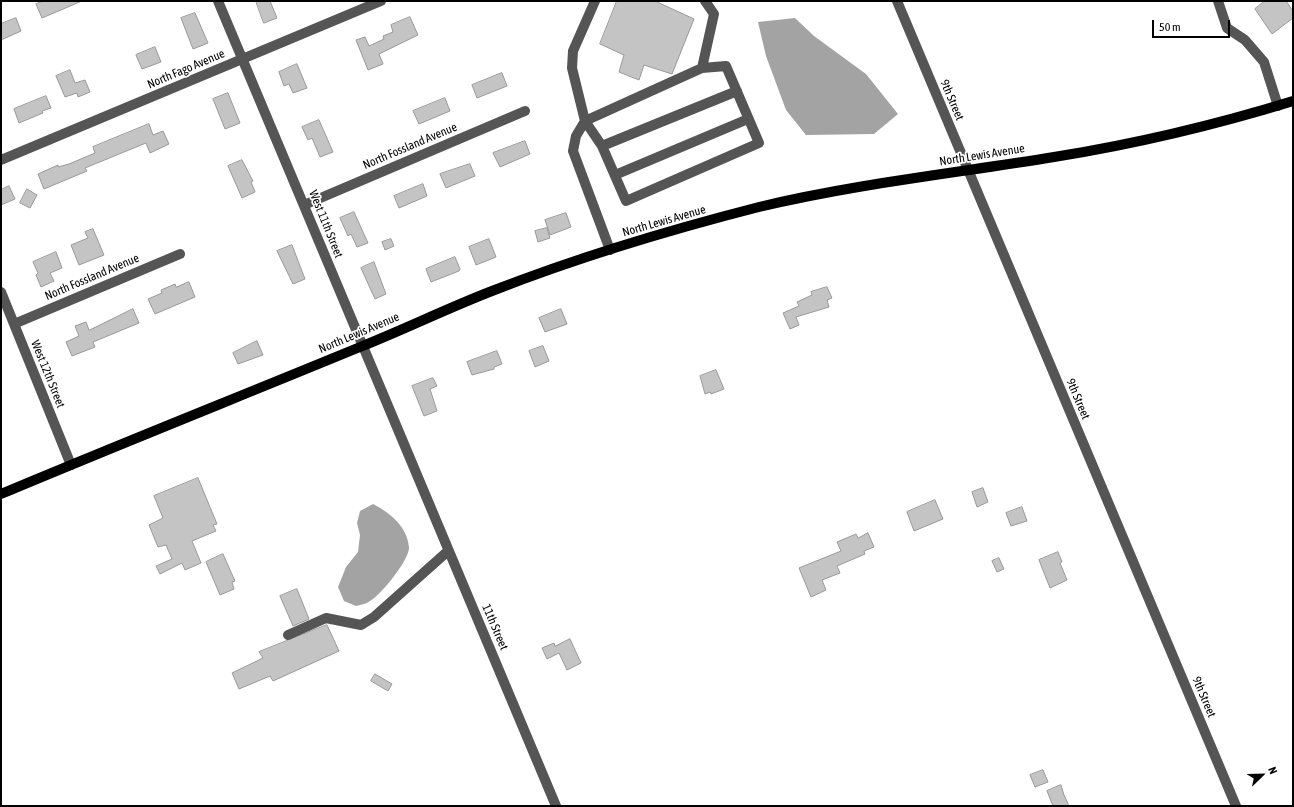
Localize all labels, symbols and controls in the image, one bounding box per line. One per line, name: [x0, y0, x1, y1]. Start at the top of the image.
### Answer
scale bar: [1154, 12, 1232, 38]
text: 50 m: [1159, 20, 1181, 34]
street label: North Fago Avenue: [145, 46, 227, 92]
street label: 9th Street: [937, 77, 967, 123]
street label: North Fossland Avenue: [361, 120, 459, 172]
street label: North Lewis Avenue: [938, 141, 1026, 169]
street label: West 11th Street: [306, 188, 346, 260]
street label: North Lewis Avenue: [621, 202, 707, 240]
street label: North Fossland Avenue: [43, 251, 141, 303]
street label: North Lewis Avenue: [317, 310, 401, 356]
street label: West 12th Street: [28, 338, 68, 410]
street label: 9th Street: [1063, 376, 1093, 422]
street label: 11th Street: [479, 602, 511, 652]
street label: 9th Street: [1189, 674, 1219, 720]
north arrow: [1242, 755, 1282, 795]
text: N: [1266, 765, 1280, 776]

